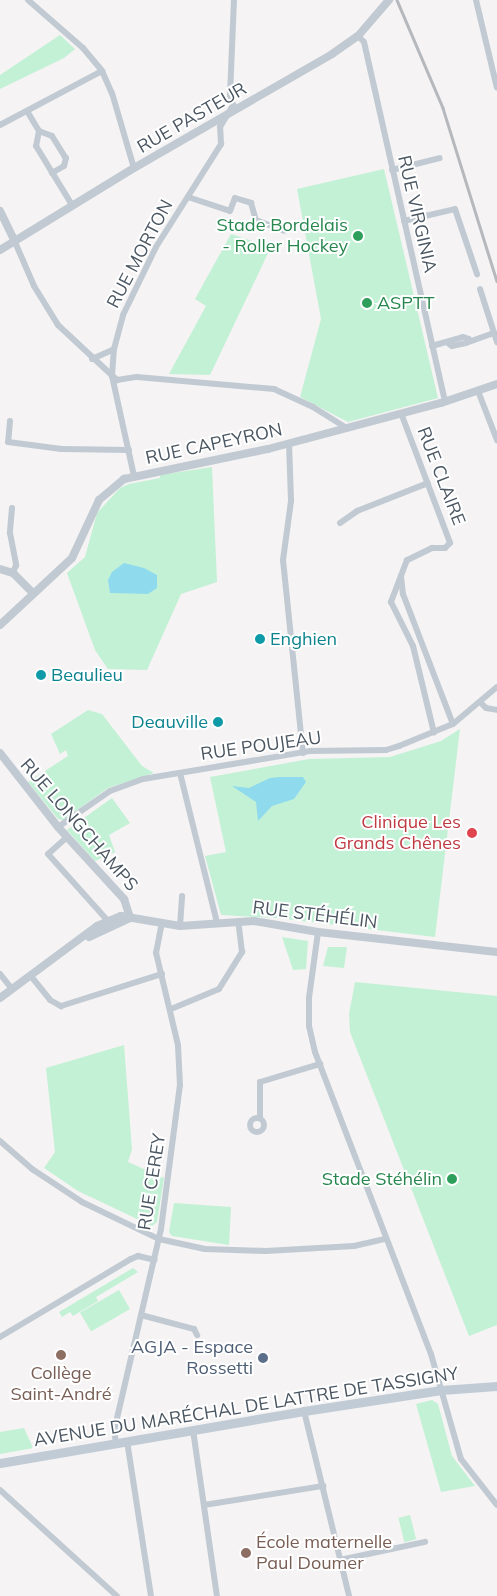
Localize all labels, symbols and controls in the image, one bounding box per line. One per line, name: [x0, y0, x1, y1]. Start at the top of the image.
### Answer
street label: RUE PASTEUR: [134, 78, 250, 158]
street label: RUE VIRGINIA: [393, 153, 441, 275]
street label: RUE MORTON: [102, 196, 178, 312]
place label: Stade Bordelais - Roller Hockey: [217, 215, 348, 258]
marker: Stade Bordelais - Roller Hockey: [352, 230, 364, 242]
place label: ASPTT: [377, 292, 435, 314]
marker: ASPTT: [361, 297, 373, 309]
street label: RUE CAPEYRON: [144, 419, 284, 469]
street label: RUE CLAIRE: [412, 424, 470, 528]
place label: Enghien: [270, 628, 337, 650]
marker: Enghien: [254, 633, 266, 645]
place label: Beaulieu: [51, 664, 123, 686]
marker: Beaulieu: [35, 669, 47, 681]
place label: Deauville: [131, 711, 208, 733]
marker: Deauville: [212, 716, 224, 728]
street label: RUE POUJEAU: [199, 727, 323, 765]
street label: RUE LONGCHAMPS: [16, 754, 142, 896]
place label: Clinique Les Grands Chênes: [334, 812, 461, 854]
marker: Clinique Les Grands Chênes: [465, 826, 479, 840]
street label: RUE STÉHÉLIN: [251, 897, 379, 933]
street label: RUE CEREY: [134, 1132, 170, 1232]
place label: Stade Stéhélin: [322, 1168, 442, 1190]
marker: Stade Stéhélin: [446, 1173, 458, 1185]
place label: AGJA - Espace Rossetti: [131, 1337, 253, 1380]
marker: Collège Saint-André: [55, 1349, 67, 1361]
marker: AGJA - Espace Rossetti: [257, 1352, 269, 1364]
place label: Collège Saint-André: [10, 1363, 112, 1406]
street label: AVENUE DU MARÉCHAL DE LATTRE DE TASSIGNY: [32, 1363, 460, 1451]
place label: École maternelle Paul Doumer: [256, 1532, 392, 1575]
marker: École maternelle Paul Doumer: [240, 1547, 252, 1559]

